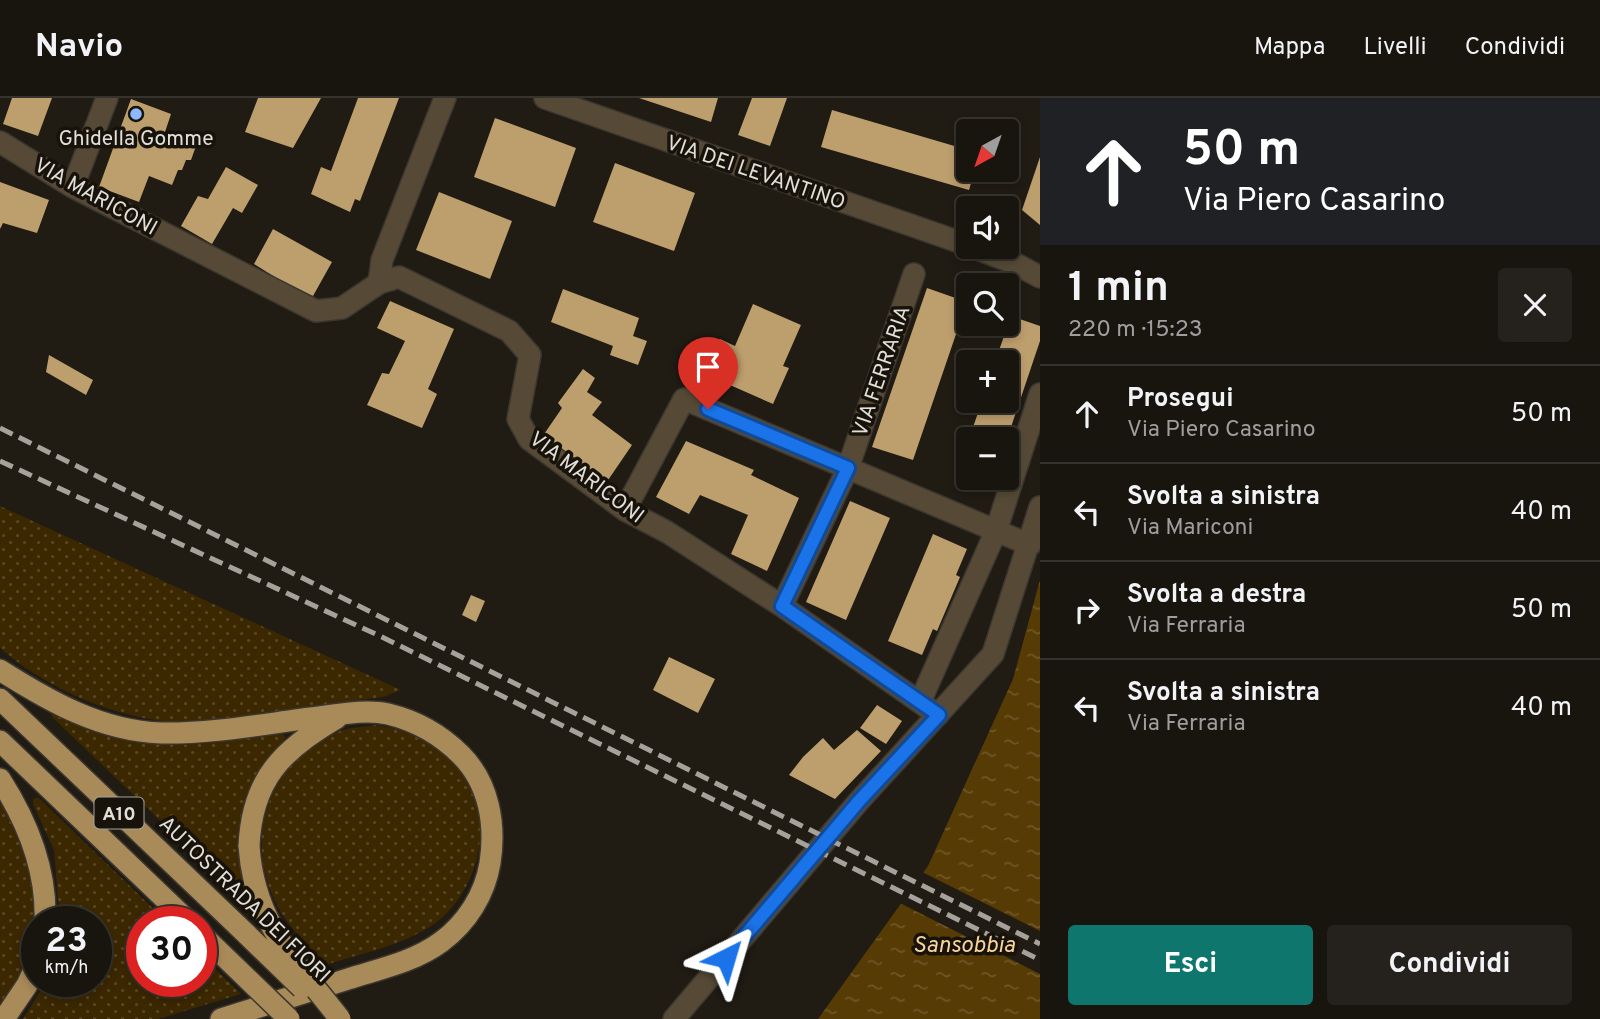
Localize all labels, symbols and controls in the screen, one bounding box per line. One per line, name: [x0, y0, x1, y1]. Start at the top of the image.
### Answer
text: Navio: [35, 27, 123, 69]
text: Mappa: [1254, 33, 1325, 63]
text: Livelli: [1363, 33, 1427, 63]
text: Condividi: [1465, 33, 1565, 63]
marker: Ghidella Gomme: [128, 106, 144, 122]
north arrow: [956, 119, 1018, 182]
map controls: [956, 119, 1019, 490]
text: 50 m: [1183, 121, 1300, 183]
place label: Ghidella Gomme: [58, 126, 214, 153]
icon: ahead: [1068, 126, 1159, 217]
street label: VIA DEI LEVANTINO: [662, 130, 849, 217]
street label: VIA MARICONI: [29, 152, 162, 242]
text: Via Piero Casarino: [1183, 182, 1445, 222]
button: sound: [956, 196, 1019, 259]
text: 1 min: [1068, 263, 1169, 316]
button: close: [1498, 268, 1572, 342]
button: search: [956, 273, 1019, 336]
street label: VIA FERRARIA: [847, 302, 917, 441]
text: 220 m · 15:23: [1068, 316, 1203, 345]
pin: [678, 337, 738, 409]
icon: arrive: [689, 348, 727, 386]
button: +: [956, 350, 1019, 413]
text: Prosegui: [1127, 383, 1234, 416]
icon: ahead: [1068, 395, 1106, 433]
text: 50 m: [1511, 398, 1572, 431]
text: Via Piero Casarino: [1127, 416, 1316, 445]
street label: VIA MARICONI: [523, 426, 649, 530]
button: −: [956, 427, 1019, 490]
text: Svolta a sinistra: [1127, 481, 1320, 514]
icon: left: [1068, 493, 1106, 531]
text: 40 m: [1511, 496, 1572, 529]
text: Via Mariconi: [1127, 514, 1253, 543]
text: Svolta a destra: [1127, 579, 1306, 612]
icon: right: [1068, 591, 1106, 629]
text: 50 m: [1511, 594, 1572, 627]
text: Via Ferraria: [1127, 612, 1246, 641]
text: Svolta a sinistra: [1127, 677, 1320, 710]
icon: left: [1068, 689, 1106, 727]
text: 40 m: [1511, 692, 1572, 725]
text: Via Ferraria: [1127, 710, 1246, 739]
road number: A10: [94, 798, 144, 828]
street label: AUTOSTRADA DEI FIORI: [152, 811, 335, 989]
speed limit sign: 30: [126, 906, 217, 997]
text: 23: [45, 920, 88, 964]
position arrow: [689, 921, 763, 995]
button: Esci: [1068, 925, 1313, 1005]
button: Condividi: [1327, 925, 1572, 1005]
water label: Sansobbia: [913, 932, 1015, 961]
text: km/h: [45, 957, 88, 980]

